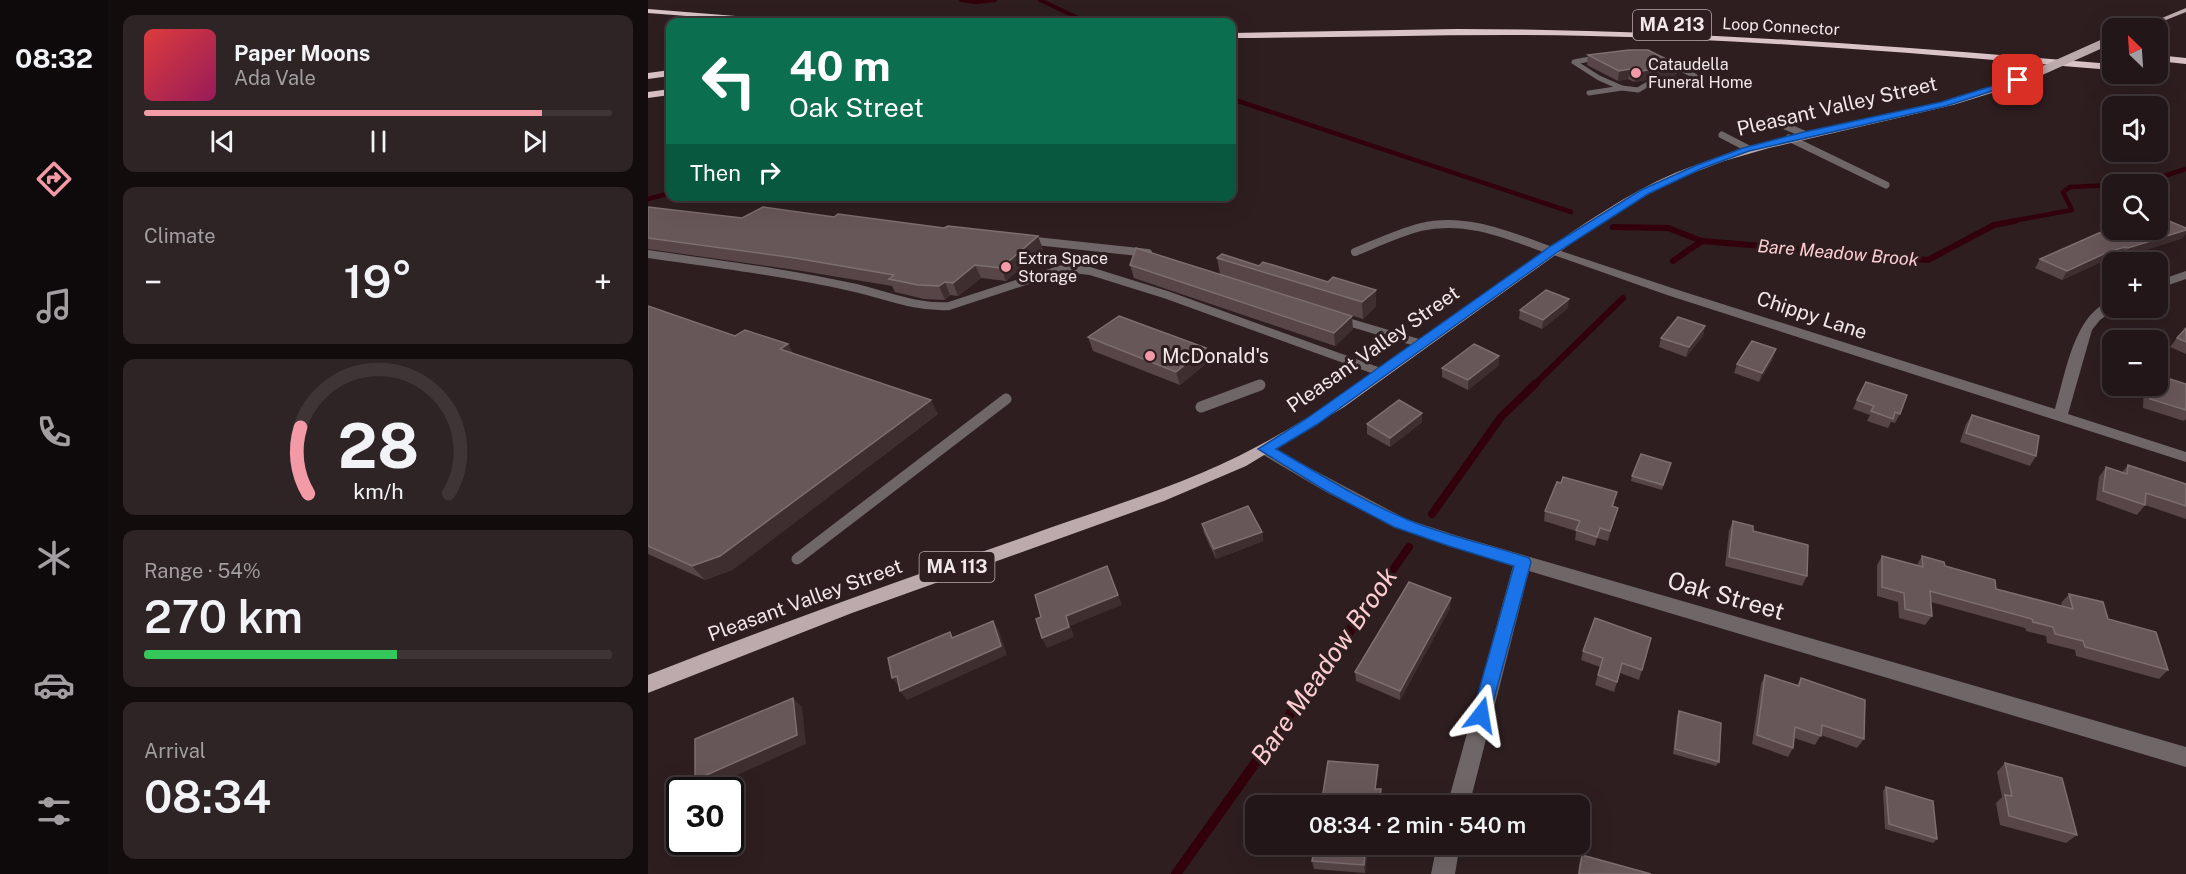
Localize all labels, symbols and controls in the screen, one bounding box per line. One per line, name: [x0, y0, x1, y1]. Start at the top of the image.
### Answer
road number: MA 213: [1633, 10, 1711, 40]
street label: Loop Connector: [1722, 14, 1840, 39]
north arrow: [2102, 18, 2168, 84]
map controls: [2102, 18, 2168, 396]
text: Paper Moons: [234, 40, 370, 66]
text: 40 m: [789, 41, 891, 90]
text: 08:32: [15, 42, 93, 74]
icon: left: [690, 42, 768, 120]
pin: [1992, 54, 2043, 105]
place label: Cataudella Funeral Home: [1648, 55, 1753, 92]
icon: arrive: [2001, 63, 2034, 96]
text: Ada Vale: [234, 66, 316, 90]
marker: Cataudella Funeral Home: [1629, 66, 1643, 80]
street label: Pleasant Valley Street: [1734, 71, 1940, 141]
text: Oak Street: [789, 91, 924, 123]
button: sound: [2102, 96, 2168, 162]
icon: previous: [206, 125, 239, 158]
icon: pause: [362, 125, 395, 158]
icon: next: [518, 125, 551, 158]
icon: right: [753, 156, 786, 189]
icon: directions: [33, 158, 75, 200]
text: Then: [690, 160, 741, 186]
button: search: [2102, 174, 2168, 240]
text: Climate: [144, 224, 216, 248]
water label: Bare Meadow Brook: [1757, 235, 1920, 270]
place label: Extra Space Storage: [1018, 249, 1108, 286]
button: +: [2102, 252, 2168, 318]
text: 19°: [344, 255, 412, 308]
marker: Extra Space Storage: [999, 260, 1013, 274]
text: −: [144, 263, 162, 301]
text: +: [594, 263, 612, 301]
street label: Pleasant Valley Street: [1282, 280, 1464, 418]
icon: music: [33, 285, 75, 327]
street label: Chippy Lane: [1754, 286, 1870, 344]
button: −: [2102, 330, 2168, 396]
place label: McDonald's: [1162, 344, 1269, 368]
marker: McDonald's: [1143, 349, 1157, 363]
text: 28: [337, 409, 419, 482]
icon: phone: [33, 411, 75, 453]
text: km/h: [353, 479, 403, 504]
icon: climate: [33, 537, 75, 579]
road number: MA 113: [920, 552, 994, 582]
street label: Pleasant Valley Street: [705, 554, 905, 646]
text: Range · 54%: [144, 559, 261, 583]
water label: Bare Meadow Brook: [1244, 561, 1403, 770]
street label: Oak Street: [1665, 565, 1788, 625]
text: 270 km: [144, 590, 303, 643]
icon: car: [33, 664, 75, 706]
position arrow: [1449, 683, 1513, 747]
text: Arrival: [144, 739, 206, 763]
text: 08:34: [144, 770, 271, 823]
speed limit sign: 30: [666, 777, 744, 855]
icon: filters: [33, 790, 75, 832]
text: 08:34 · 2 min · 540 m: [1309, 812, 1526, 838]

